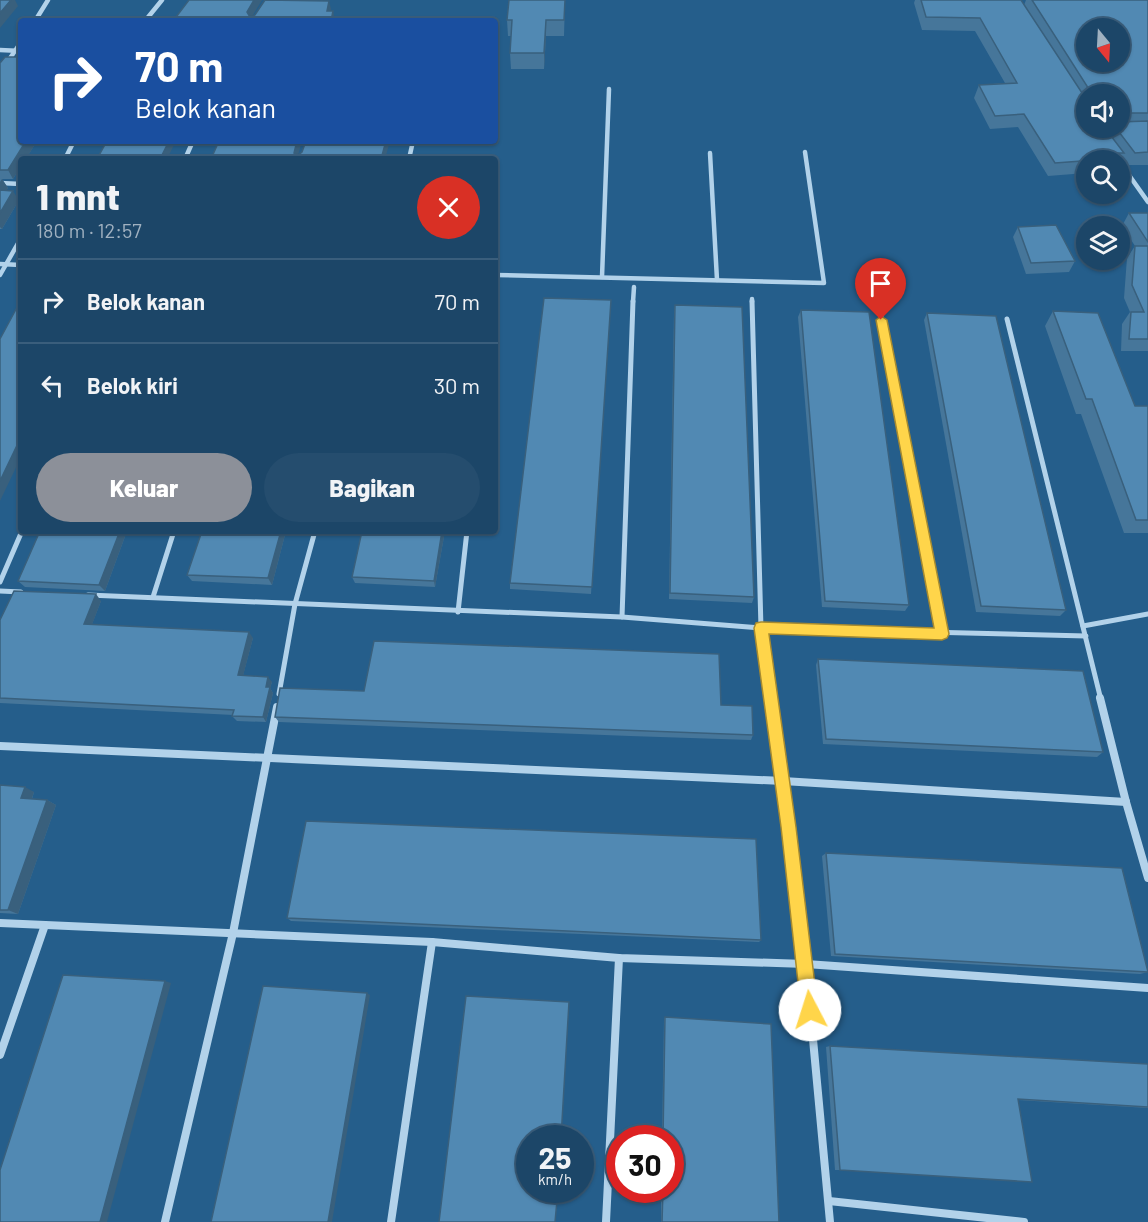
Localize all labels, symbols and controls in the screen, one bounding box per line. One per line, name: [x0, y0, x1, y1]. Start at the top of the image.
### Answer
north arrow: [1076, 18, 1130, 72]
map controls: [1076, 18, 1130, 270]
text: 70 m: [135, 40, 223, 90]
icon: right: [36, 42, 114, 120]
button: sound: [1076, 84, 1130, 138]
text: Belok kanan: [135, 91, 276, 123]
button: search: [1076, 150, 1130, 204]
text: 1 mnt: [36, 174, 120, 217]
button: close: [417, 176, 480, 239]
button: layers: [1076, 216, 1130, 270]
text: 180 m · 12:57: [36, 218, 142, 242]
pin: [855, 258, 906, 320]
icon: arrive: [864, 267, 897, 300]
icon: right: [36, 285, 69, 318]
text: Belok kanan: [87, 288, 205, 314]
text: 70 m: [435, 288, 480, 314]
icon: left: [36, 369, 69, 402]
text: Belok kiri: [87, 372, 178, 398]
text: 30 m: [434, 372, 480, 398]
button: Keluar: [36, 453, 252, 522]
button: Bagikan: [264, 453, 480, 522]
position arrow: [778, 978, 842, 1042]
speed limit sign: 30: [606, 1125, 684, 1203]
text: 25: [539, 1139, 571, 1175]
text: km/h: [538, 1170, 572, 1188]

